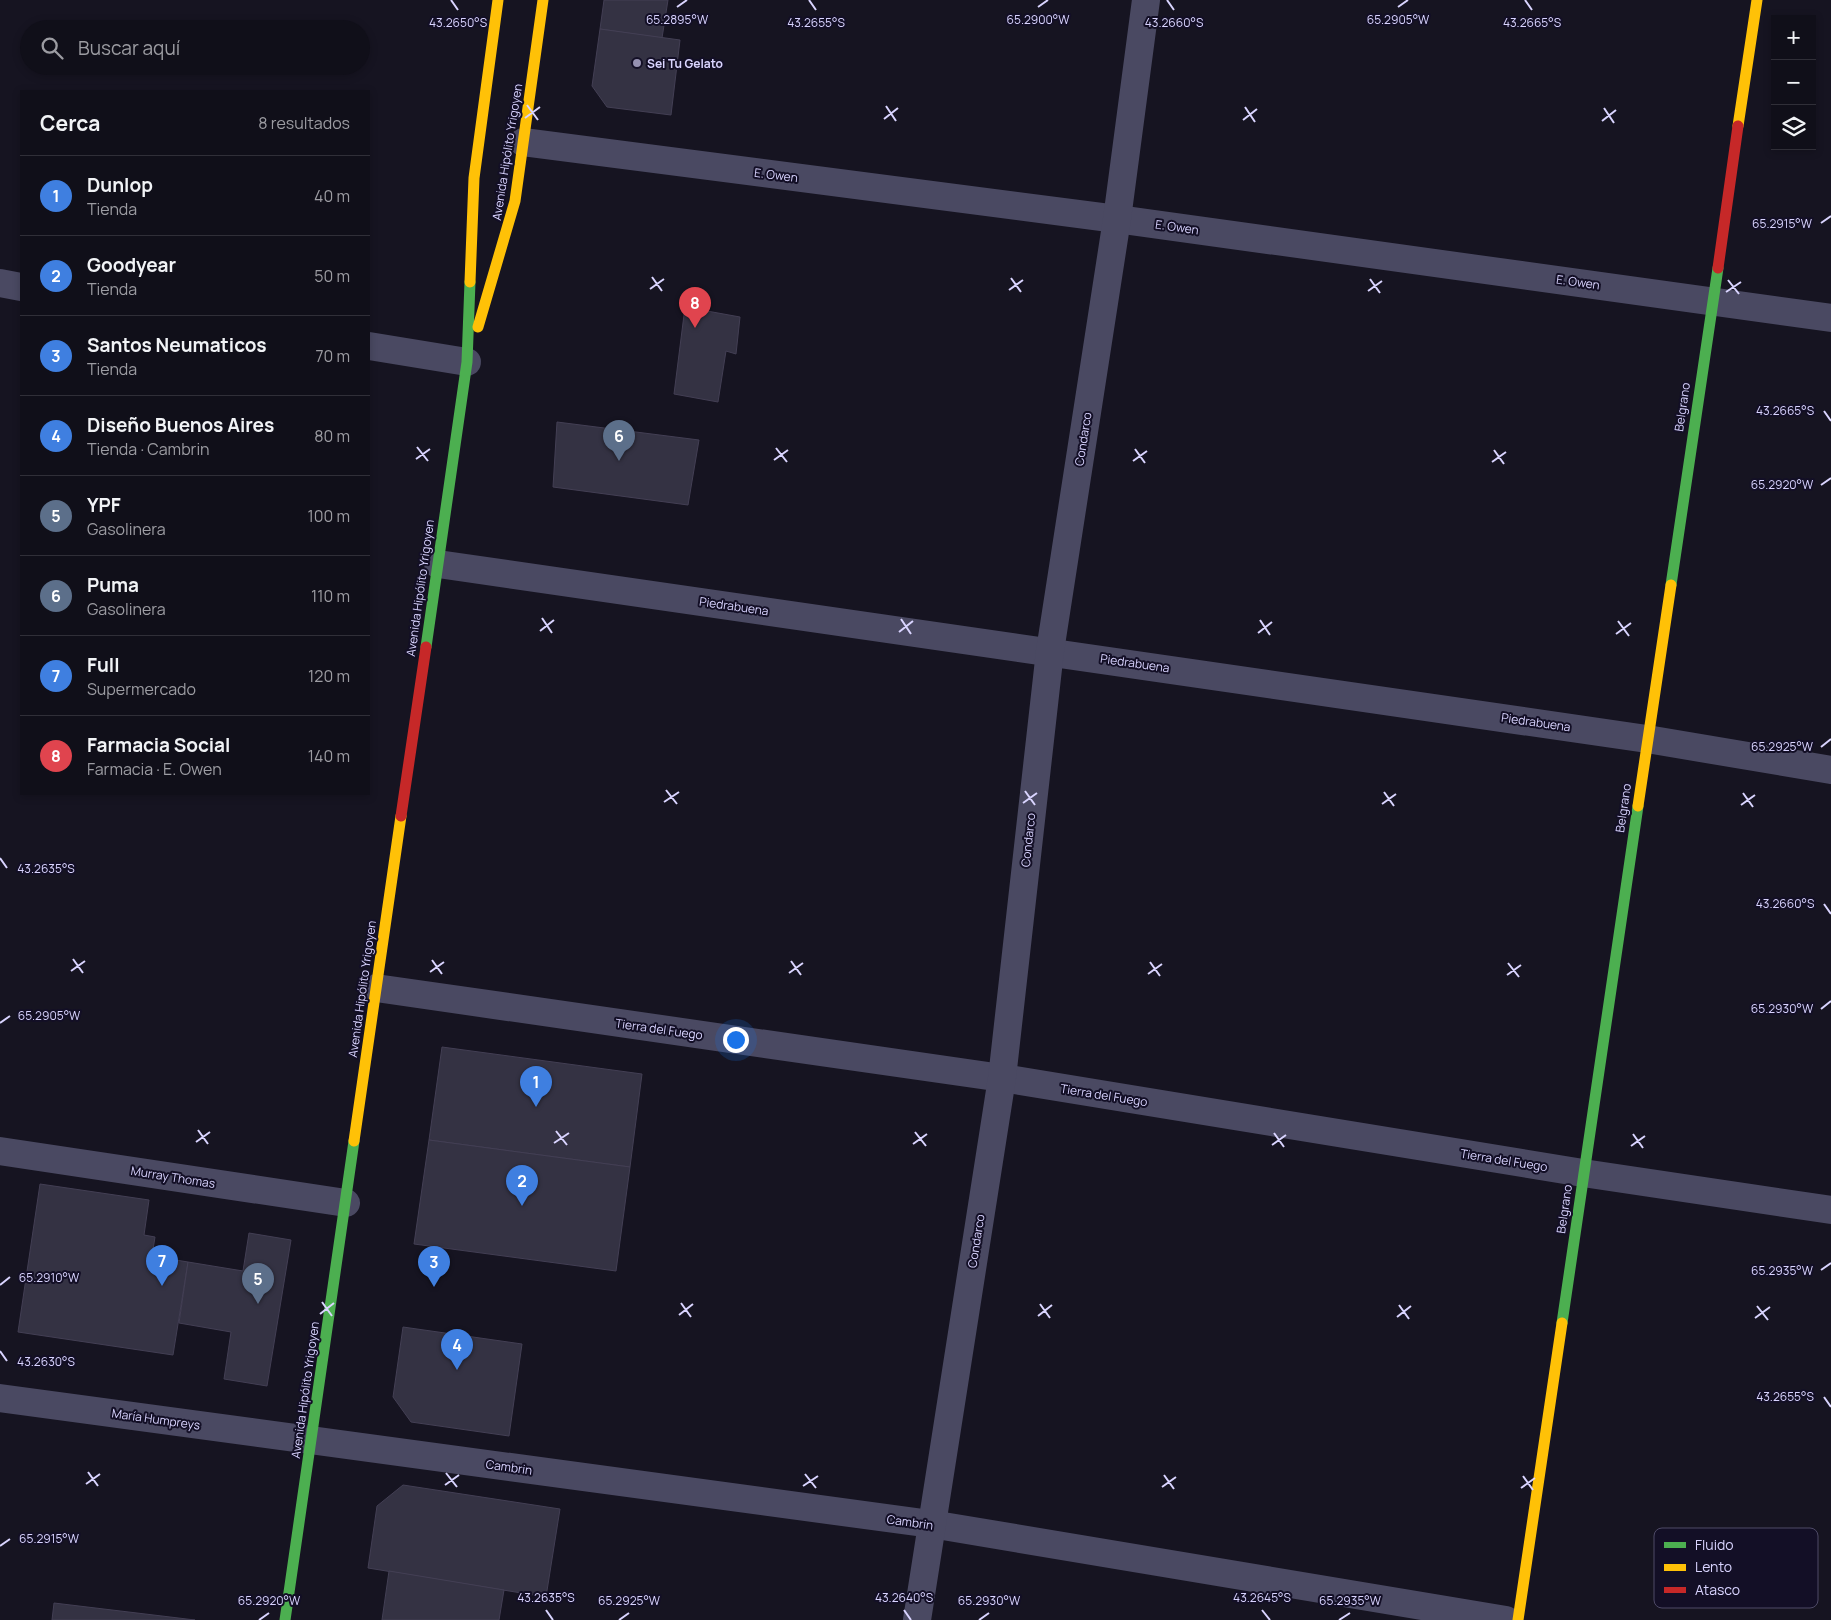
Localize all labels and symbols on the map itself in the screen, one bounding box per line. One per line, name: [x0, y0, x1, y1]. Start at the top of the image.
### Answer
text: 65.2895°W: [646, 11, 709, 28]
text: 65.2900°W: [1007, 11, 1070, 28]
text: 65.2905°W: [1367, 11, 1430, 28]
text: 43.2650°S: [429, 14, 487, 31]
text: 43.2655°S: [787, 14, 845, 31]
text: 43.2660°S: [1145, 14, 1203, 31]
text: 43.2665°S: [1503, 14, 1561, 31]
place label: Sei Tu Gelato: [647, 55, 723, 72]
marker: Sei Tu Gelato: [631, 57, 643, 69]
street label: Avenida Hipólito Yrigoyen: [488, 82, 526, 222]
street label: E. Owen: [753, 164, 799, 186]
text: 65.2915°W: [1752, 215, 1813, 232]
street label: E. Owen: [1154, 216, 1200, 238]
street label: E. Owen: [1555, 271, 1601, 293]
pin: 8: [679, 287, 711, 328]
street label: Belgrano: [1670, 381, 1694, 433]
text: 43.2665°S: [1756, 402, 1814, 419]
street label: Condarco: [1070, 411, 1096, 467]
pin: 6: [603, 420, 635, 461]
text: 65.2920°W: [1751, 476, 1814, 493]
street label: Avenida Hipólito Yrigoyen: [402, 518, 438, 658]
street label: Piedrabuena: [698, 593, 770, 619]
street label: Piedrabuena: [1099, 650, 1171, 676]
street label: Piedrabuena: [1500, 709, 1572, 735]
text: 65.2925°W: [1751, 738, 1814, 755]
street label: Belgrano: [1611, 782, 1635, 834]
street label: Condarco: [1017, 812, 1039, 868]
text: 43.2635°S: [17, 860, 75, 877]
text: 43.2660°S: [1756, 895, 1814, 912]
street label: Avenida Hipólito Yrigoyen: [344, 919, 380, 1059]
text: 65.2930°W: [1751, 1000, 1814, 1017]
text: 65.2905°W: [18, 1007, 81, 1024]
street label: Tierra del Fuego: [614, 1014, 704, 1044]
your location: [723, 1027, 749, 1053]
pin: 1: [520, 1066, 552, 1107]
street label: Tierra del Fuego: [1059, 1080, 1149, 1110]
street label: Tierra del Fuego: [1459, 1145, 1549, 1175]
street label: Murray Thomas: [130, 1162, 216, 1192]
pin: 2: [506, 1165, 538, 1206]
street label: Belgrano: [1552, 1183, 1576, 1235]
street label: Condarco: [963, 1213, 989, 1269]
pin: 7: [146, 1245, 178, 1286]
pin: 3: [418, 1246, 450, 1287]
text: 65.2935°W: [1751, 1262, 1814, 1279]
pin: 5: [242, 1263, 274, 1304]
text: 65.2910°W: [19, 1269, 80, 1286]
street label: Avenida Hipólito Yrigoyen: [287, 1320, 323, 1460]
pin: 4: [441, 1329, 473, 1370]
text: 43.2630°S: [17, 1353, 75, 1370]
text: 43.2655°S: [1756, 1388, 1814, 1405]
street label: María Humpreys: [111, 1404, 201, 1434]
street label: Cambrin: [485, 1455, 533, 1479]
street label: Cambrin: [886, 1510, 934, 1534]
legend: [1654, 1528, 1818, 1608]
text: 65.2915°W: [19, 1530, 80, 1547]
text: Fluido: [1695, 1535, 1733, 1554]
text: Lento: [1695, 1557, 1732, 1576]
text: Atasco: [1695, 1580, 1740, 1599]
text: 43.2635°S: [517, 1589, 575, 1606]
text: 43.2640°S: [875, 1589, 933, 1606]
text: 43.2645°S: [1233, 1589, 1291, 1606]
text: 65.2920°W: [238, 1592, 301, 1609]
text: 65.2925°W: [598, 1592, 661, 1609]
text: 65.2930°W: [958, 1592, 1021, 1609]
text: 65.2935°W: [1319, 1592, 1382, 1609]

